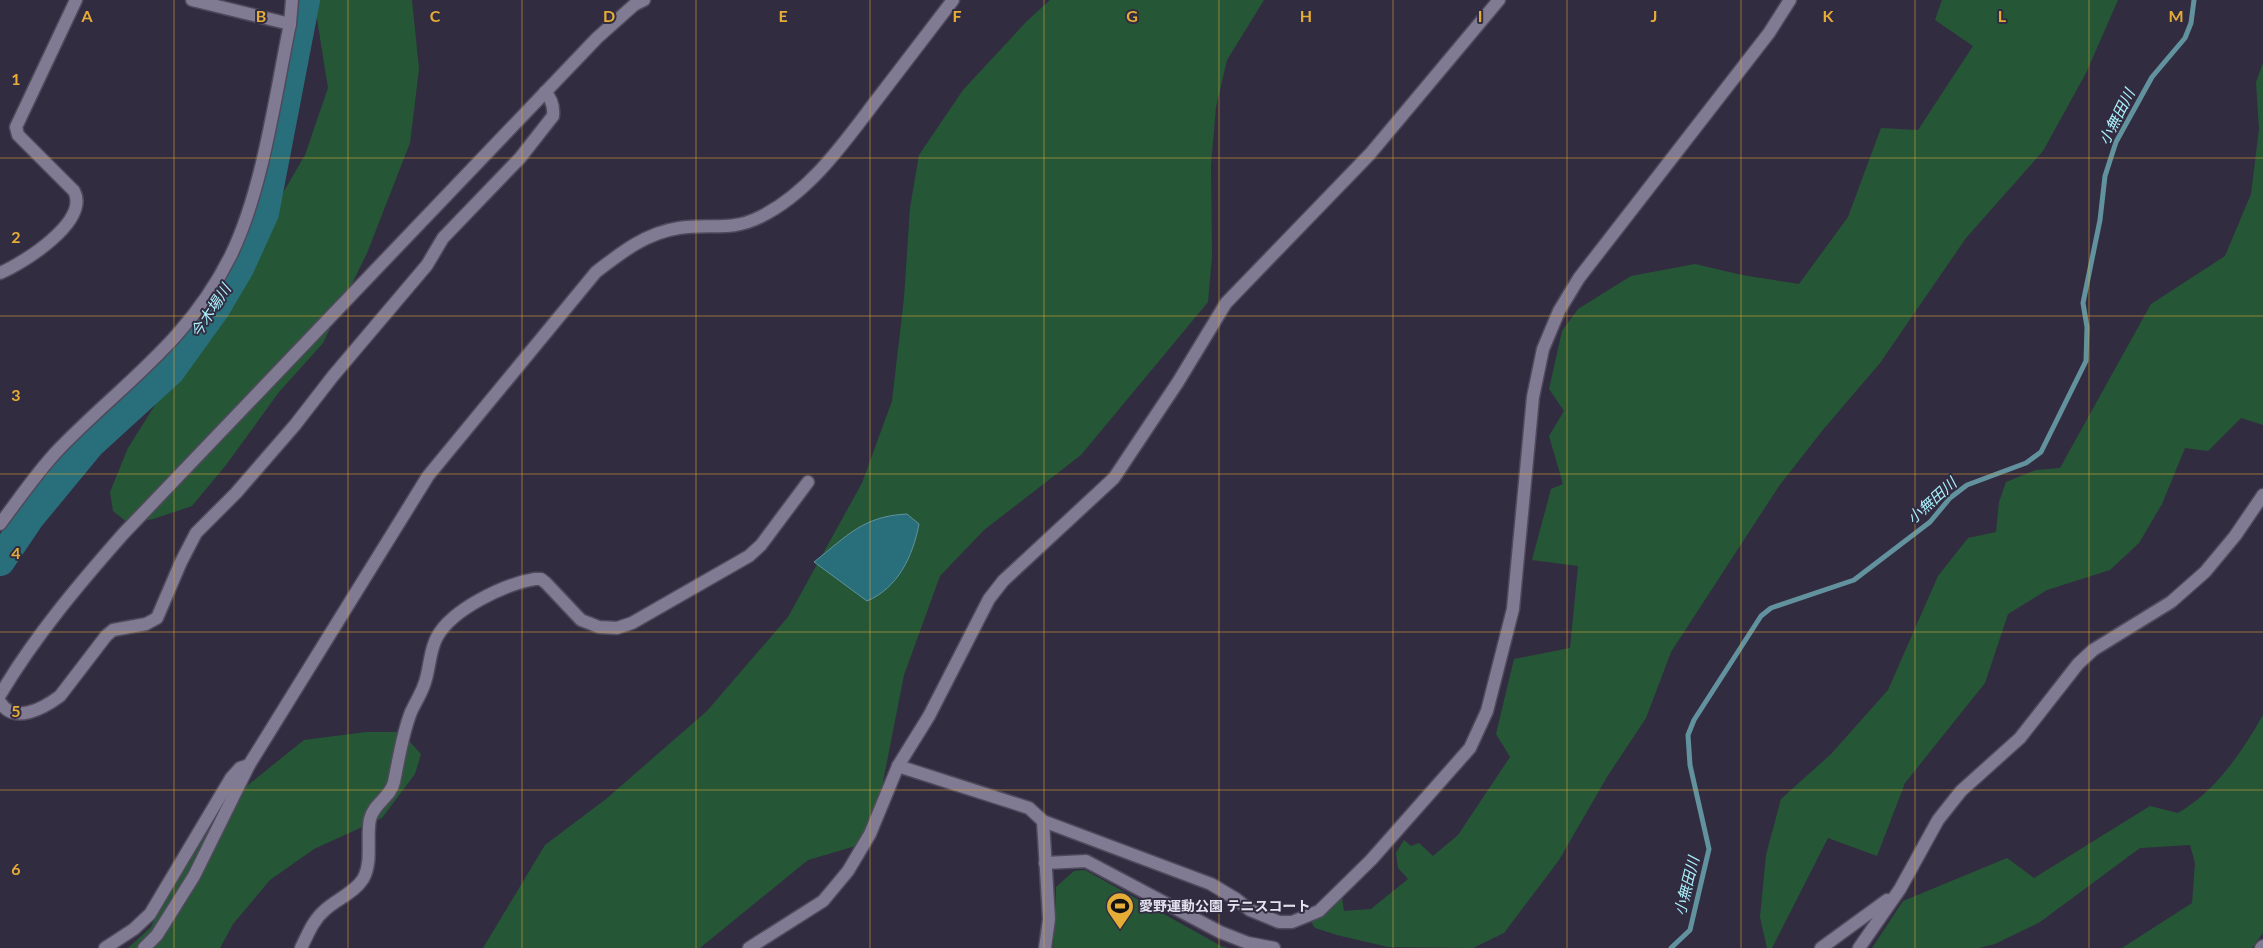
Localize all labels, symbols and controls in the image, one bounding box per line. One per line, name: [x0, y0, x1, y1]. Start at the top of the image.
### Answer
text: A: [80, 6, 93, 25]
text: B: [256, 6, 266, 25]
text: C: [430, 6, 441, 25]
text: D: [603, 6, 615, 25]
text: E: [778, 6, 788, 25]
text: F: [952, 6, 962, 25]
text: G: [1126, 6, 1138, 25]
text: H: [1300, 6, 1312, 25]
text: I: [1478, 6, 1482, 25]
text: J: [1651, 6, 1657, 25]
text: K: [1823, 6, 1835, 25]
text: L: [1998, 6, 2007, 25]
text: M: [2168, 6, 2184, 25]
text: 1: [11, 69, 21, 88]
water label: 小無田川: [2094, 84, 2139, 147]
text: 2: [11, 227, 21, 246]
water label: 今木場川: [186, 279, 235, 341]
text: 3: [11, 385, 21, 404]
water label: 小無田川: [1903, 472, 1961, 527]
text: 4: [11, 543, 21, 562]
text: 5: [11, 701, 21, 720]
water label: 小無田川: [1670, 853, 1703, 917]
text: 6: [11, 859, 21, 878]
sports icon: 愛野運動公園 テニスコート: [1105, 891, 1135, 930]
place label: 愛野運動公園 テニスコート: [1139, 897, 1310, 914]

